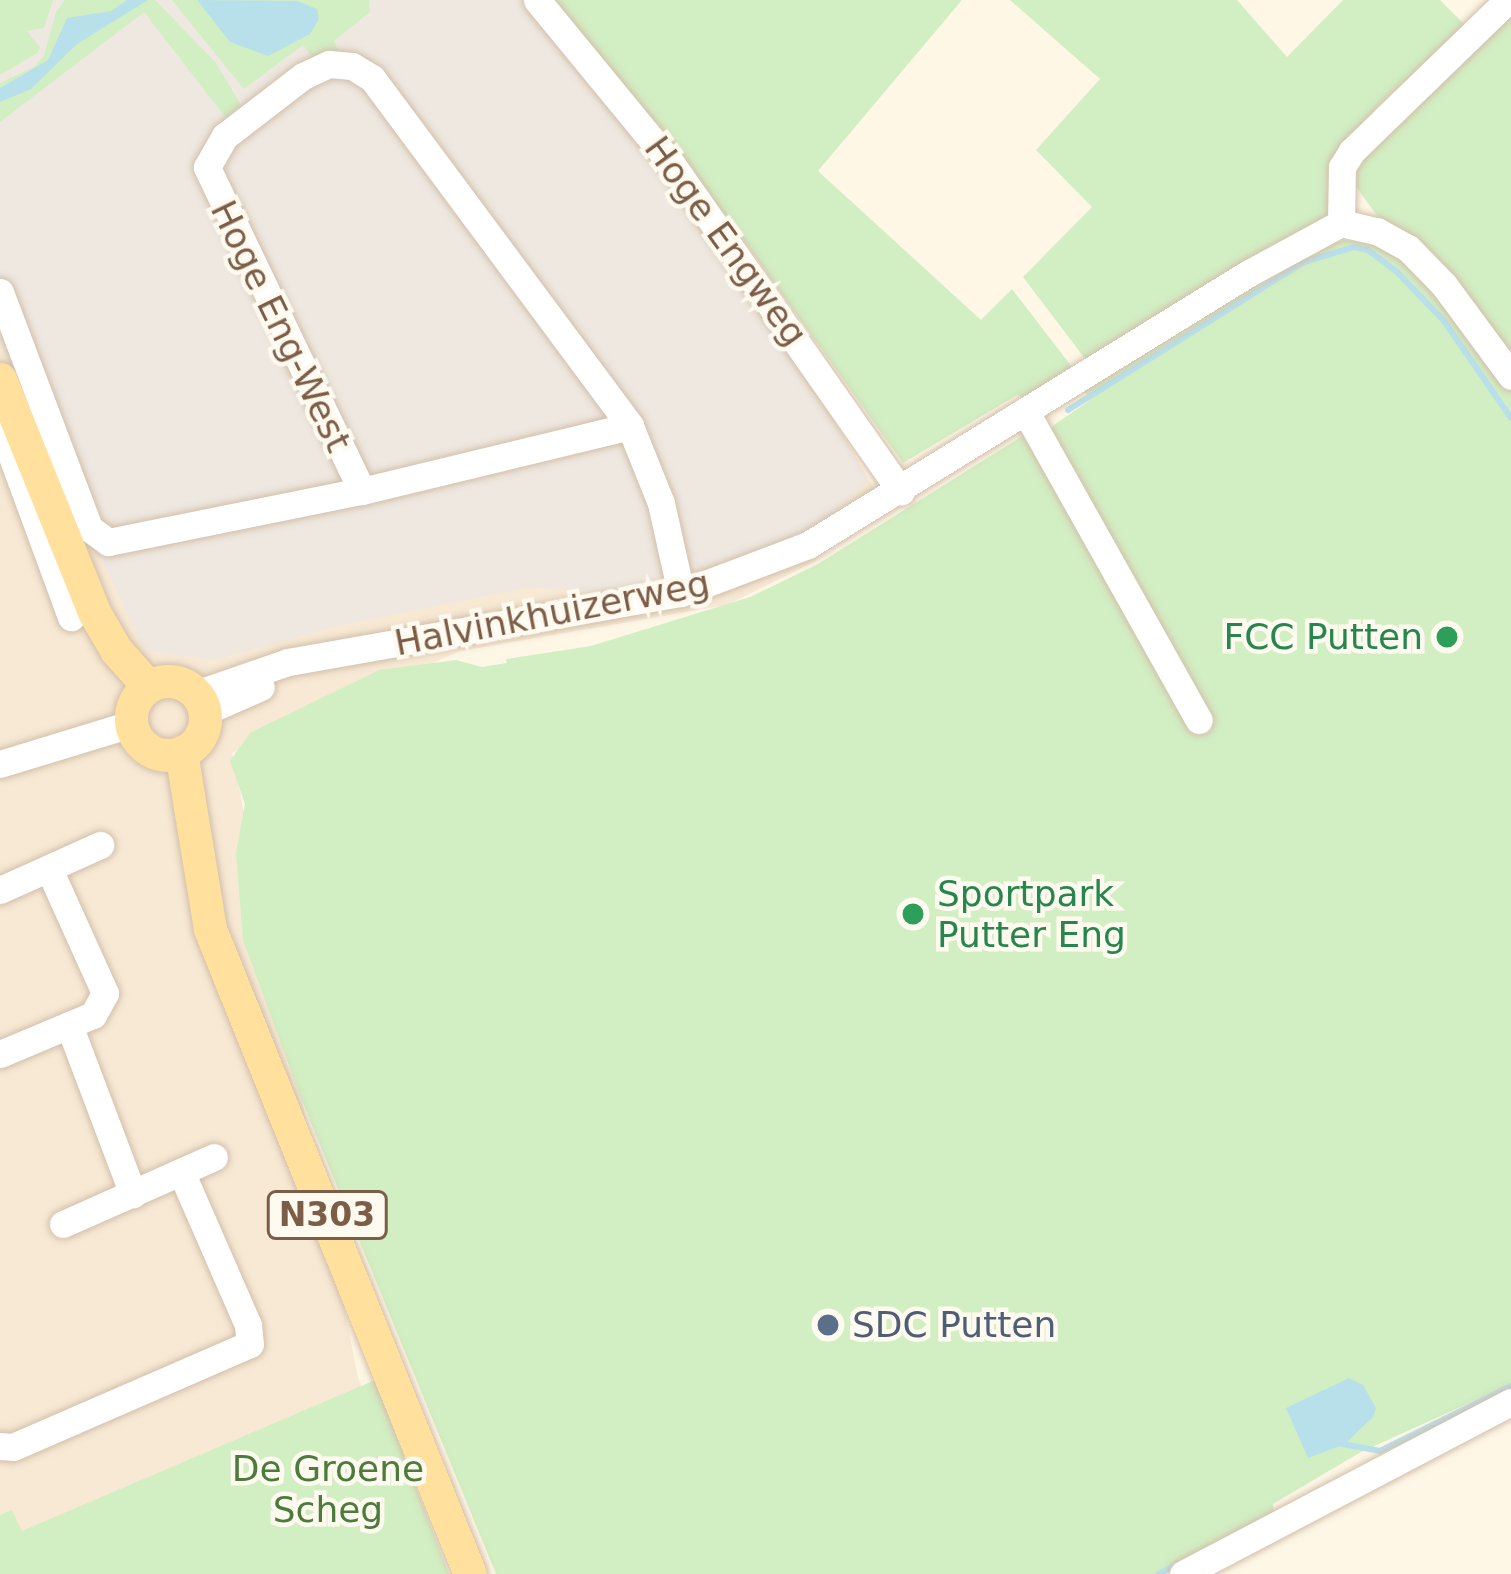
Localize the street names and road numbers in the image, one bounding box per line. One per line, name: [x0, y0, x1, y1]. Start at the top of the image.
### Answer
street label: Hoge Engweg: [636, 128, 816, 354]
street label: Hoge Eng-West: [202, 193, 360, 459]
street label: Halvinkhuizerweg: [391, 561, 713, 665]
road number: N303: [264, 1188, 390, 1242]

